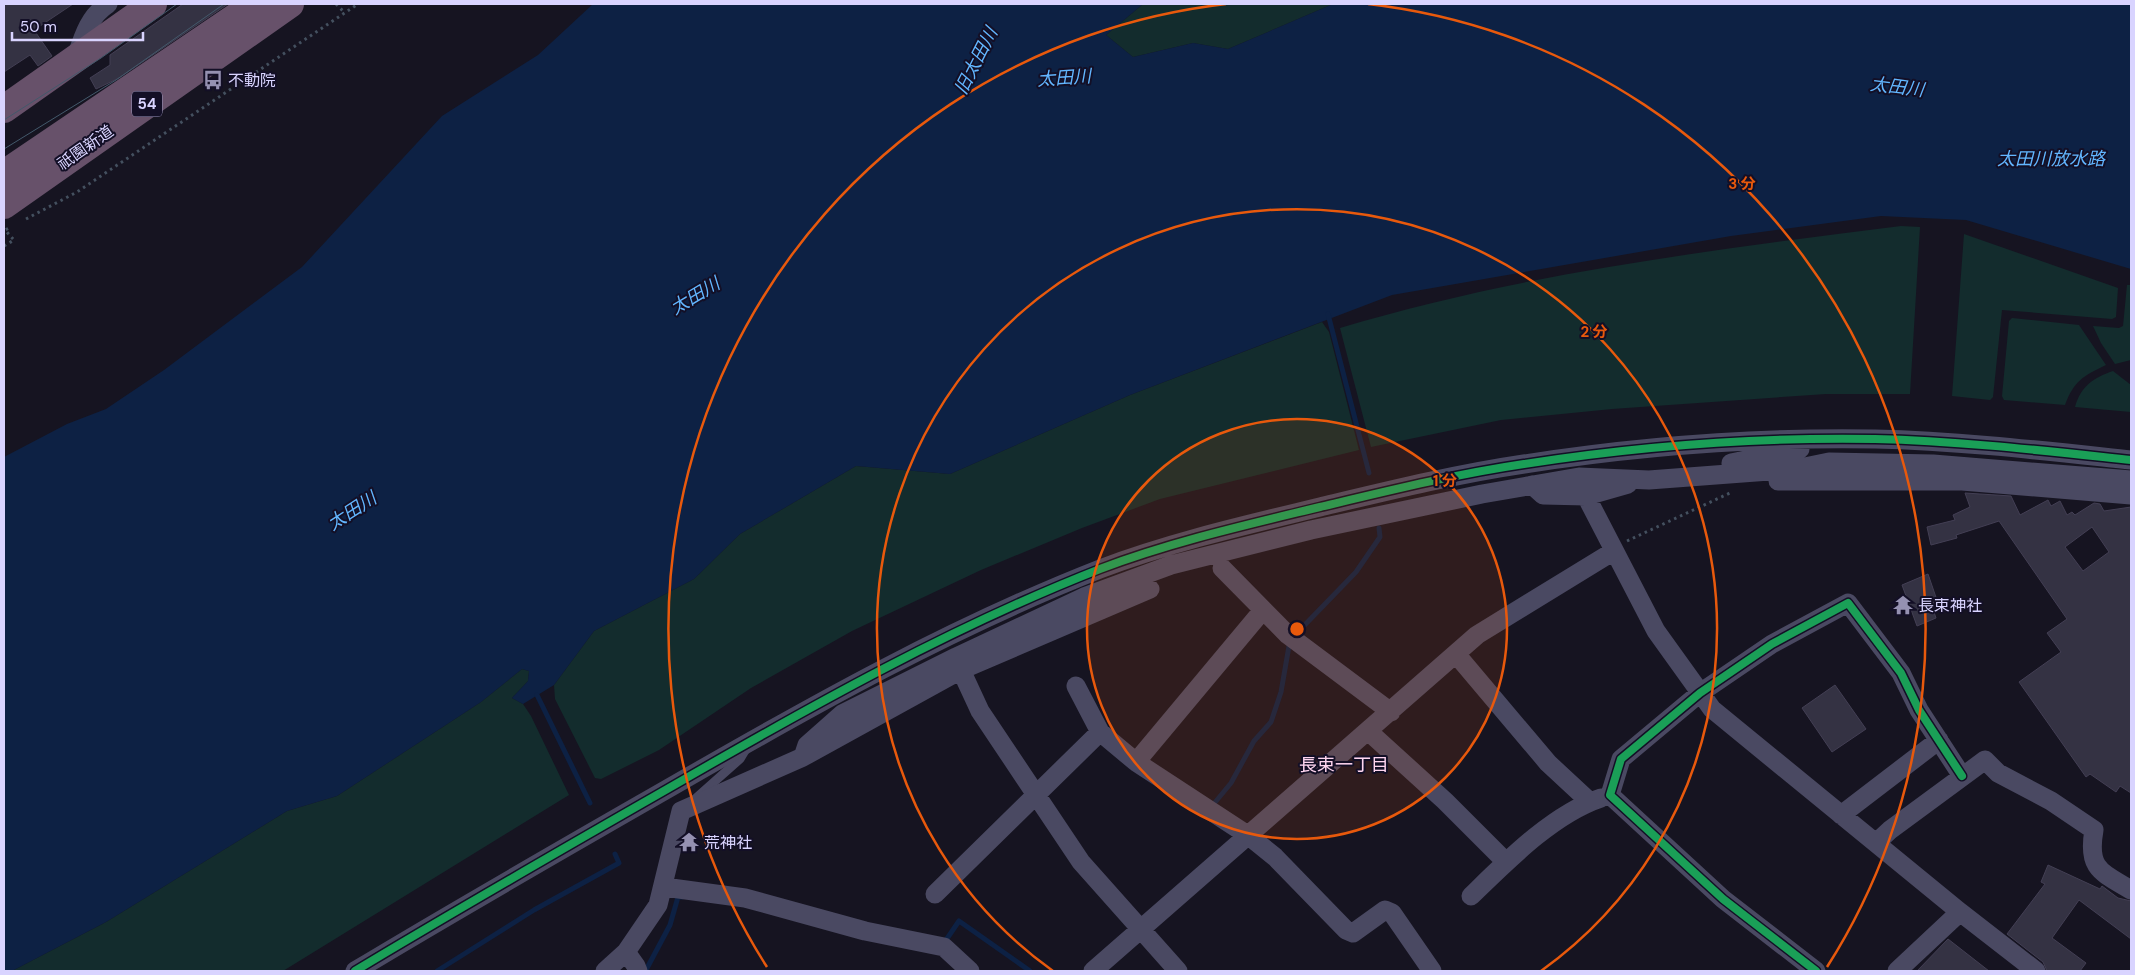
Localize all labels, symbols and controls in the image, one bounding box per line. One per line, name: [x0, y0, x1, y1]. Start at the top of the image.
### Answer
scale bar: [12, 10, 144, 42]
text: 50 m: [20, 17, 57, 37]
water label: 旧太田川: [949, 22, 1004, 99]
water label: 太田川: [1036, 64, 1094, 92]
bus stop icon: 不動院: [202, 69, 224, 91]
place label: 不動院: [228, 70, 276, 91]
water label: 太田川: [1869, 72, 1927, 102]
road number: 54: [132, 92, 162, 116]
street label: 祇園新道: [53, 120, 118, 174]
water label: 太田川放水路: [1997, 147, 2107, 171]
text: 3 分: [1728, 174, 1756, 194]
water label: 太田川: [666, 271, 726, 320]
text: 2 分: [1580, 322, 1608, 342]
text: 1 分: [1433, 471, 1457, 491]
water label: 太田川: [323, 485, 383, 536]
temple icon: 長束神社: [1892, 594, 1914, 616]
place label: 長束神社: [1918, 595, 1982, 616]
centre of rings: [1288, 620, 1306, 638]
district label: 長束一丁目: [1299, 753, 1389, 777]
temple icon: 荒神社: [678, 831, 700, 853]
place label: 荒神社: [704, 832, 752, 853]

